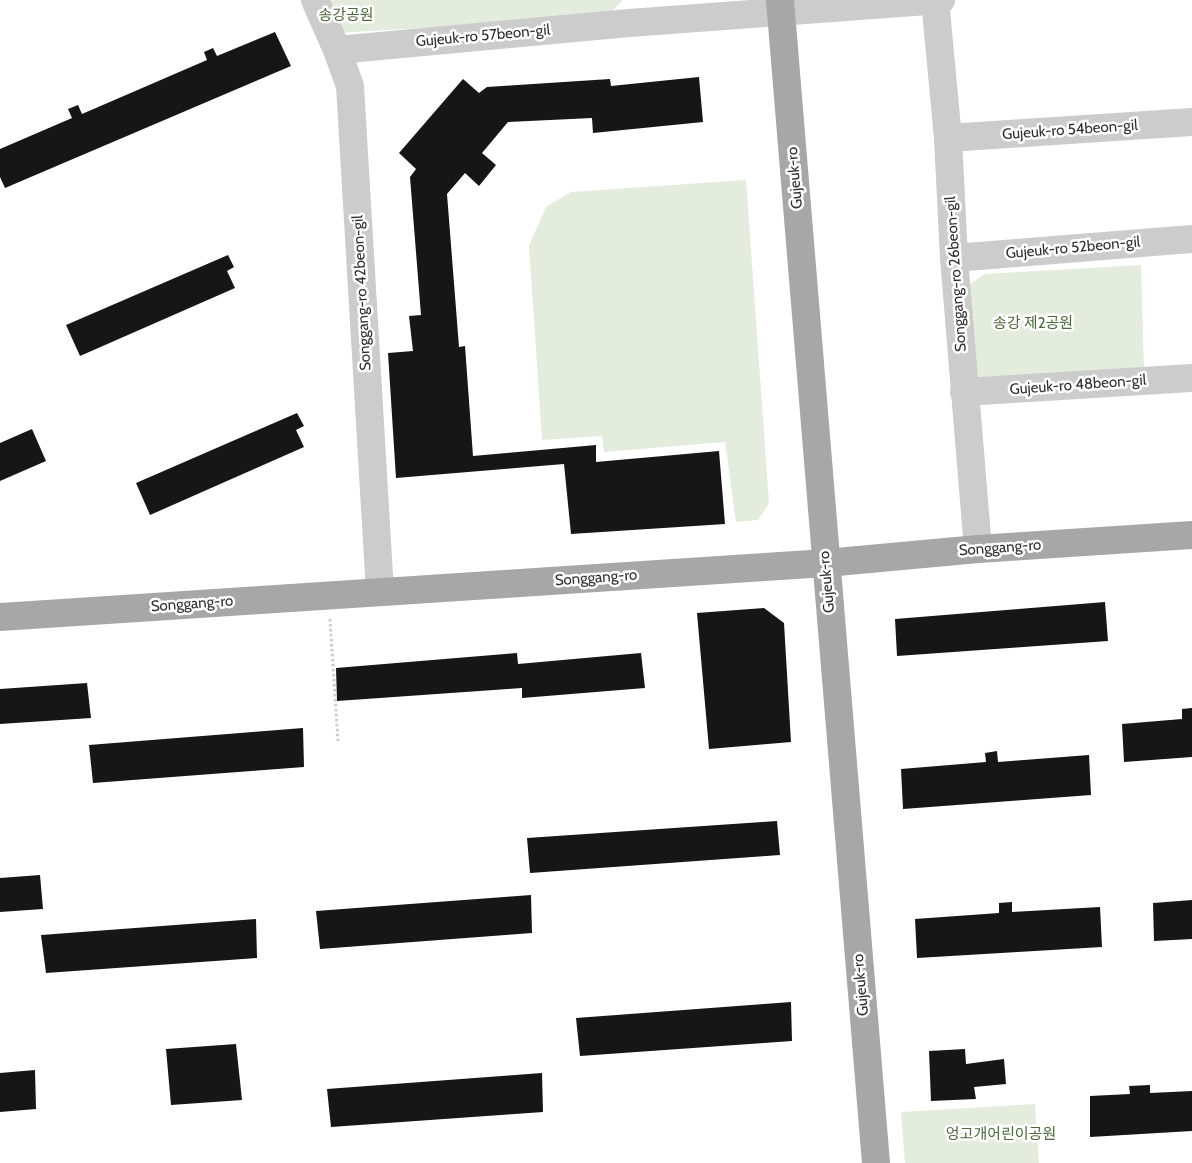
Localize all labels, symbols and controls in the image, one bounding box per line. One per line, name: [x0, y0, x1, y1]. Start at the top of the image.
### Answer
park label: 송강공원: [318, 7, 374, 25]
street label: Gujeuk-ro 57beon-gil: [415, 21, 551, 51]
street label: Gujeuk-ro 54beon-gil: [1002, 116, 1138, 144]
street label: Gujeuk-ro: [783, 146, 807, 210]
street label: Songgang-ro 26beon-gil: [942, 196, 970, 352]
street label: Songgang-ro 42beon-gil: [349, 215, 375, 371]
street label: Gujeuk-ro 52beon-gil: [1005, 233, 1141, 263]
park label: 송강 제2공원: [993, 315, 1073, 333]
street label: Gujeuk-ro 48beon-gil: [1009, 371, 1147, 399]
street label: Songgang-ro: [958, 536, 1042, 560]
street label: Gujeuk-ro: [815, 550, 839, 614]
street label: Songgang-ro: [554, 566, 638, 590]
street label: Songgang-ro: [150, 592, 234, 616]
street label: Gujeuk-ro: [849, 953, 873, 1017]
park label: 엉고개어린이공원: [946, 1126, 1056, 1144]

